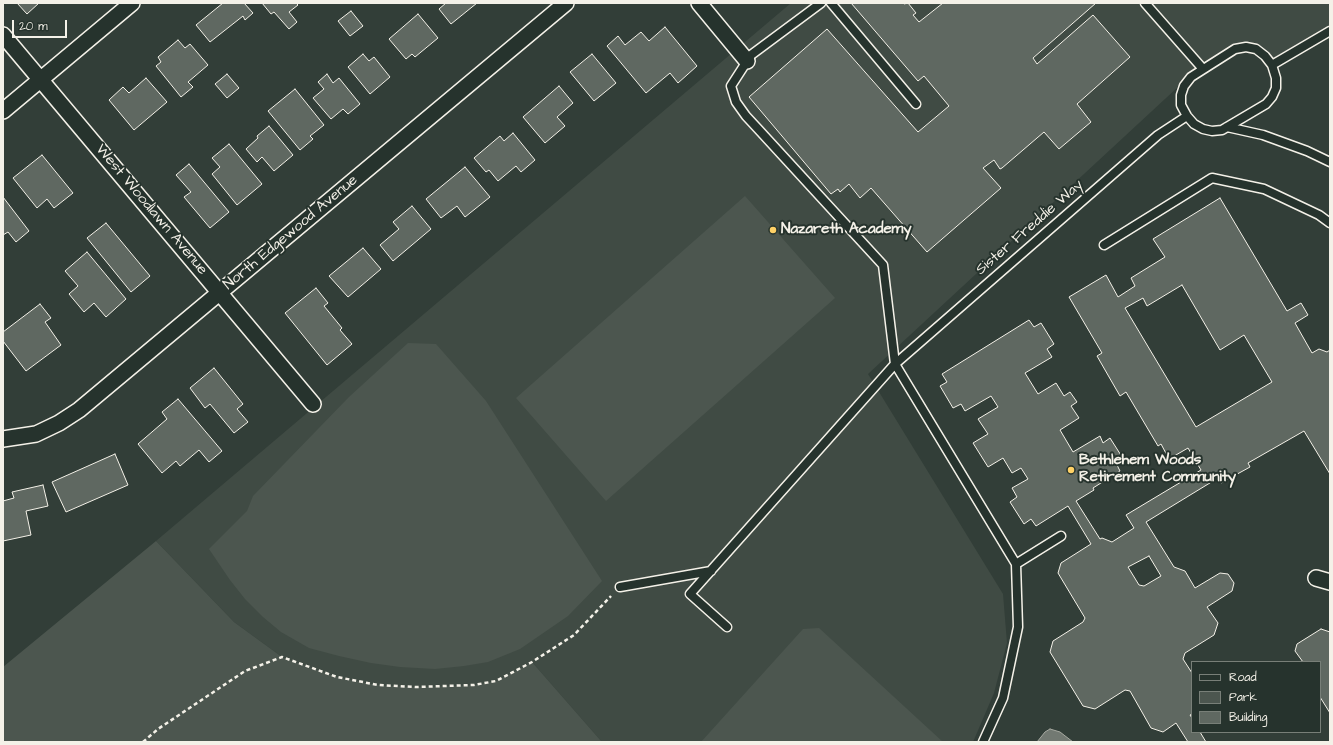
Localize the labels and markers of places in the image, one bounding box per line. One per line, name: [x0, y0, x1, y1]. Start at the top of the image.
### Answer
place label: Nazareth Academy: [781, 221, 911, 239]
marker: Nazareth Academy: [768, 225, 778, 235]
place label: Bethlehem Woods Retirement Community: [1079, 452, 1236, 487]
marker: Bethlehem Woods Retirement Community: [1066, 465, 1076, 475]

